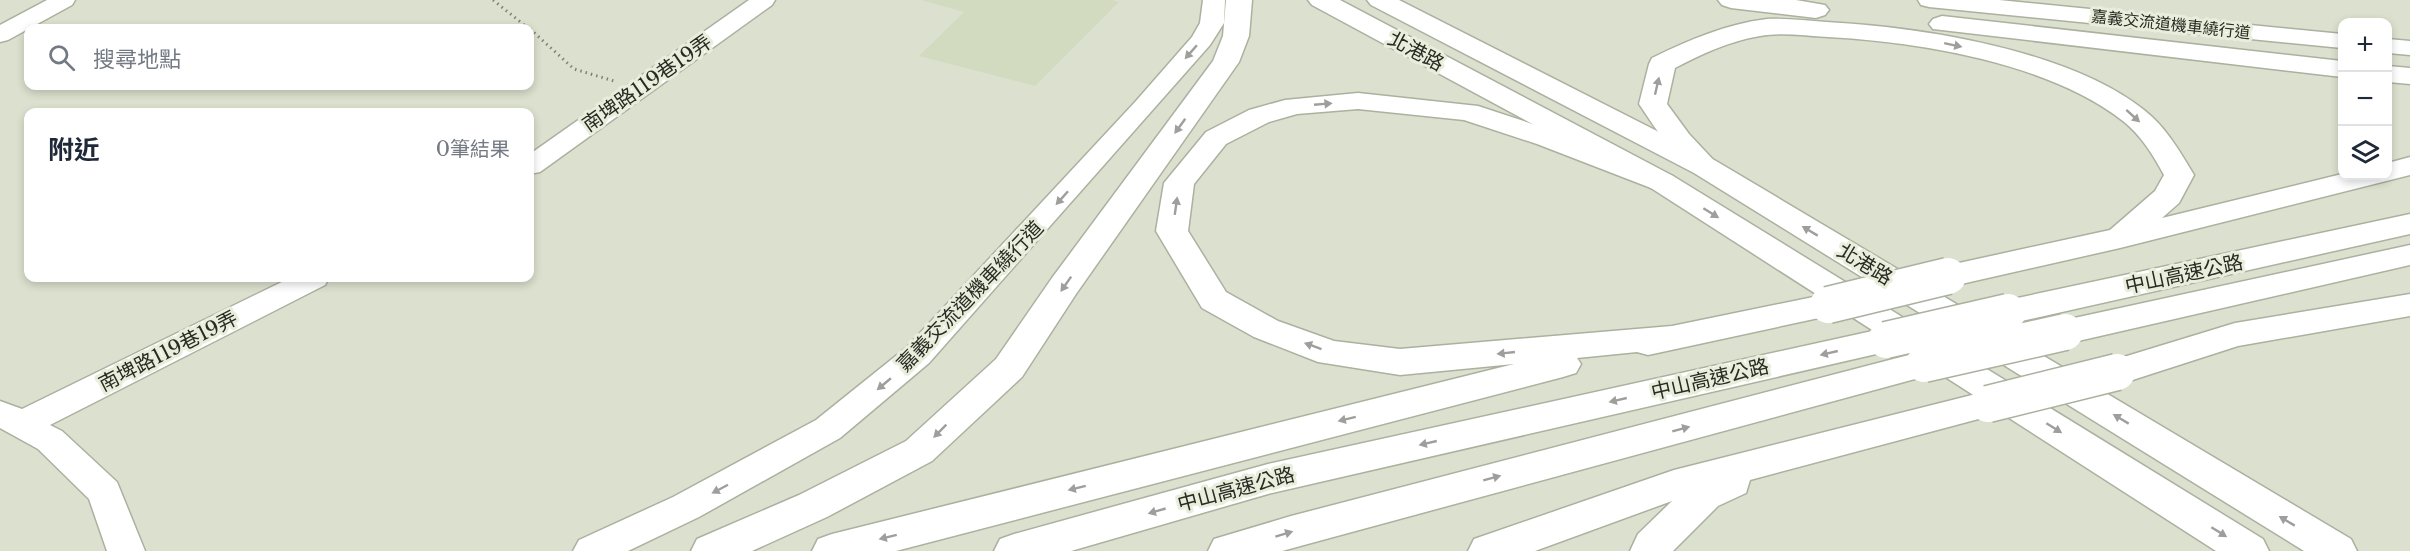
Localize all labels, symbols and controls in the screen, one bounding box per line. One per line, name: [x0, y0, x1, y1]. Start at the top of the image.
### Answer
street label: 嘉義交流道機車繞行道: [2090, 6, 2252, 42]
map controls: [2338, 18, 2392, 180]
button: +: [2338, 18, 2392, 72]
search box: [24, 24, 534, 90]
street label: 北港路: [1384, 26, 1448, 76]
street label: 南埤路119巷19弄: [578, 29, 716, 137]
icon: search: [45, 41, 78, 74]
one-way arrow: [1943, 41, 1962, 50]
one-way arrow: [1185, 44, 1198, 60]
text: 搜尋地點: [93, 46, 181, 73]
button: −: [2338, 72, 2392, 126]
one-way arrow: [1653, 77, 1663, 95]
one-way arrow: [1313, 99, 1332, 108]
one-way arrow: [2125, 109, 2140, 123]
one-way arrow: [1174, 117, 1186, 133]
button: layers: [2338, 126, 2392, 180]
text: 附近: [48, 134, 100, 166]
text: 0筆結果: [436, 137, 510, 161]
one-way arrow: [1055, 190, 1069, 205]
one-way arrow: [1171, 196, 1180, 215]
one-way arrow: [1703, 207, 1719, 218]
street label: 嘉義交流道機車繞行道: [892, 216, 1048, 376]
one-way arrow: [1801, 226, 1818, 236]
street label: 北港路: [1833, 238, 1897, 290]
street label: 中山高速公路: [2123, 250, 2245, 298]
one-way arrow: [1060, 275, 1072, 291]
street label: 南埤路119巷19弄: [95, 306, 241, 396]
one-way arrow: [1304, 341, 1322, 351]
one-way arrow: [1819, 348, 1838, 358]
one-way arrow: [1496, 349, 1515, 358]
street label: 中山高速公路: [1649, 354, 1771, 404]
one-way arrow: [877, 377, 892, 390]
one-way arrow: [1609, 396, 1627, 406]
one-way arrow: [2112, 414, 2129, 425]
one-way arrow: [1338, 415, 1357, 425]
one-way arrow: [933, 423, 947, 437]
one-way arrow: [1672, 423, 1690, 433]
one-way arrow: [2046, 423, 2062, 434]
one-way arrow: [1418, 439, 1437, 448]
street label: 中山高速公路: [1175, 462, 1297, 516]
one-way arrow: [1483, 473, 1501, 483]
one-way arrow: [712, 484, 729, 493]
one-way arrow: [1068, 484, 1086, 494]
one-way arrow: [1148, 506, 1166, 516]
one-way arrow: [2279, 515, 2295, 526]
one-way arrow: [2211, 527, 2227, 538]
one-way arrow: [1275, 529, 1293, 538]
one-way arrow: [879, 532, 897, 542]

